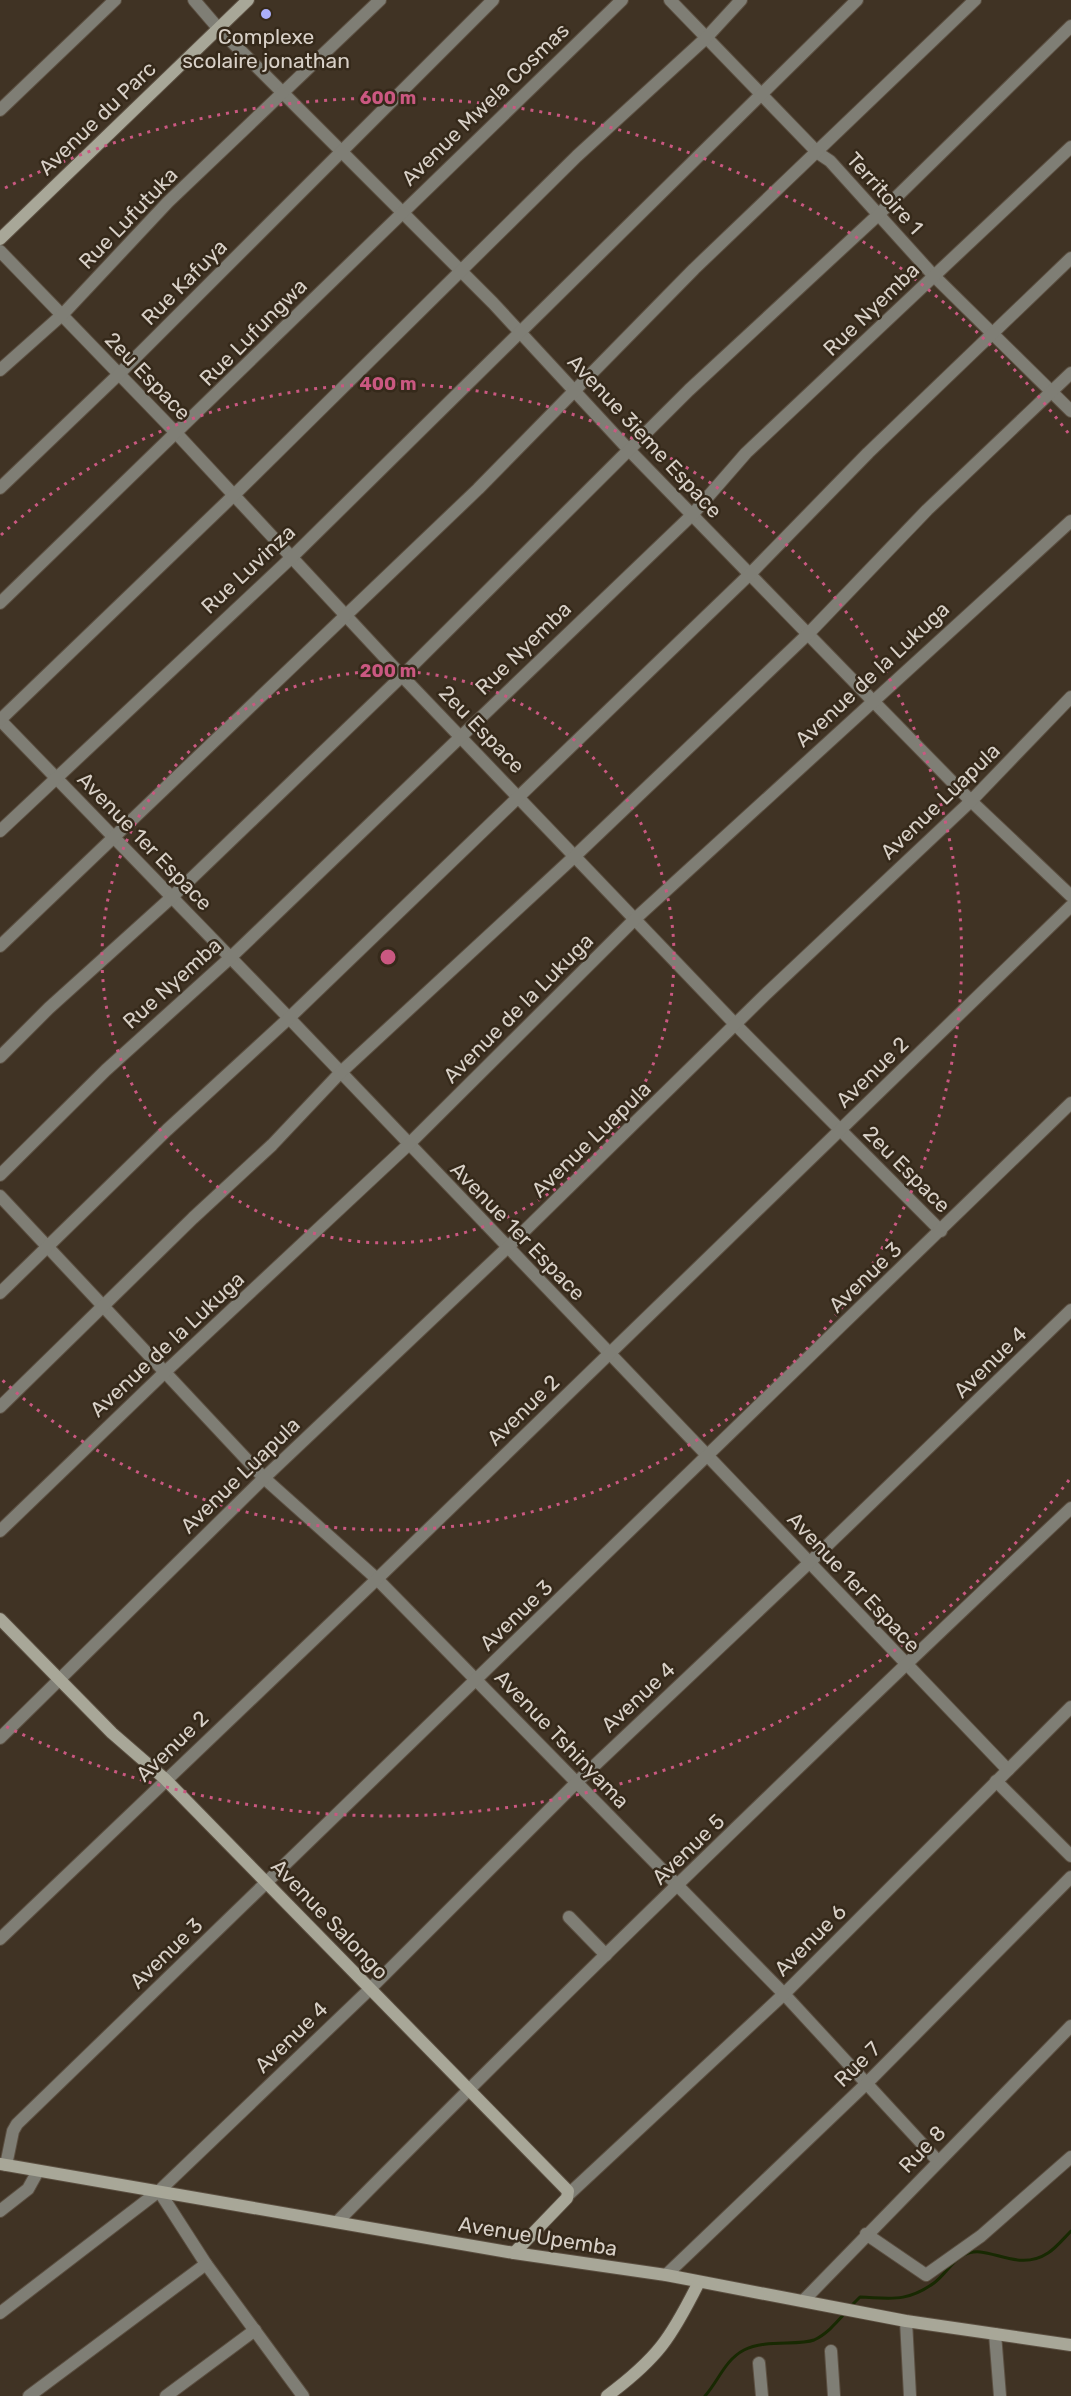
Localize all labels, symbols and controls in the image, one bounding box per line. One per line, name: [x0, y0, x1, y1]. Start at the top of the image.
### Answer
marker: Complexe scolaire jonathan: [259, 7, 273, 21]
street label: Avenue Mwela Cosmas: [396, 17, 574, 191]
place label: Complexe scolaire jonathan: [182, 24, 350, 73]
street label: Avenue du Parc: [33, 56, 161, 180]
text: 600 m: [360, 87, 416, 109]
street label: Territoire 1: [842, 147, 928, 239]
street label: Rue Lufutuka: [73, 162, 183, 274]
street label: Rue Kafuya: [136, 234, 232, 330]
street label: Rue Nyemba: [818, 257, 924, 361]
street label: Rue Lufungwa: [194, 273, 312, 391]
street label: 2eu Espace: [100, 327, 196, 425]
street label: Avenue 3ieme Espace: [563, 349, 727, 523]
text: 400 m: [359, 373, 417, 395]
street label: Rue Luvinza: [196, 519, 300, 619]
street label: Rue Nyemba: [470, 596, 576, 700]
street label: Avenue de la Lukuga: [790, 596, 954, 752]
text: 200 m: [360, 660, 416, 682]
street label: 2eu Espace: [434, 680, 530, 778]
street label: Avenue Luapula: [875, 738, 1005, 864]
street label: Avenue 1er Espace: [72, 766, 218, 916]
street label: Avenue de la Lukuga: [438, 928, 598, 1088]
street label: Rue Nyemba: [118, 932, 226, 1034]
centre of rings: [378, 947, 398, 967]
street label: Avenue 2: [831, 1031, 913, 1113]
street label: Avenue Luapula: [526, 1076, 656, 1202]
street label: 2eu Espace: [858, 1120, 956, 1218]
street label: Avenue 1er Espace: [445, 1156, 591, 1306]
street label: Avenue 3: [823, 1236, 907, 1318]
street label: Avenue de la Lukuga: [85, 1266, 249, 1422]
street label: Avenue 4: [948, 1321, 1032, 1403]
street label: Avenue 2: [482, 1369, 564, 1451]
street label: Avenue Luapula: [175, 1412, 305, 1538]
street label: Avenue 1er Espace: [782, 1507, 926, 1657]
street label: Avenue 3: [474, 1574, 558, 1656]
street label: Avenue 4: [596, 1657, 680, 1737]
street label: Avenue Tshinyama: [490, 1665, 634, 1813]
street label: Avenue 2: [131, 1705, 213, 1787]
street label: Avenue 5: [647, 1808, 729, 1890]
street label: Avenue Salongo: [266, 1854, 394, 1984]
street label: Avenue 6: [769, 1899, 851, 1981]
street label: Avenue 3: [124, 1912, 208, 1994]
street label: Avenue 4: [249, 1996, 333, 2078]
street label: Rue 7: [829, 2036, 885, 2092]
street label: Rue 8: [893, 2120, 951, 2178]
street label: Avenue Upemba: [457, 2211, 619, 2261]

